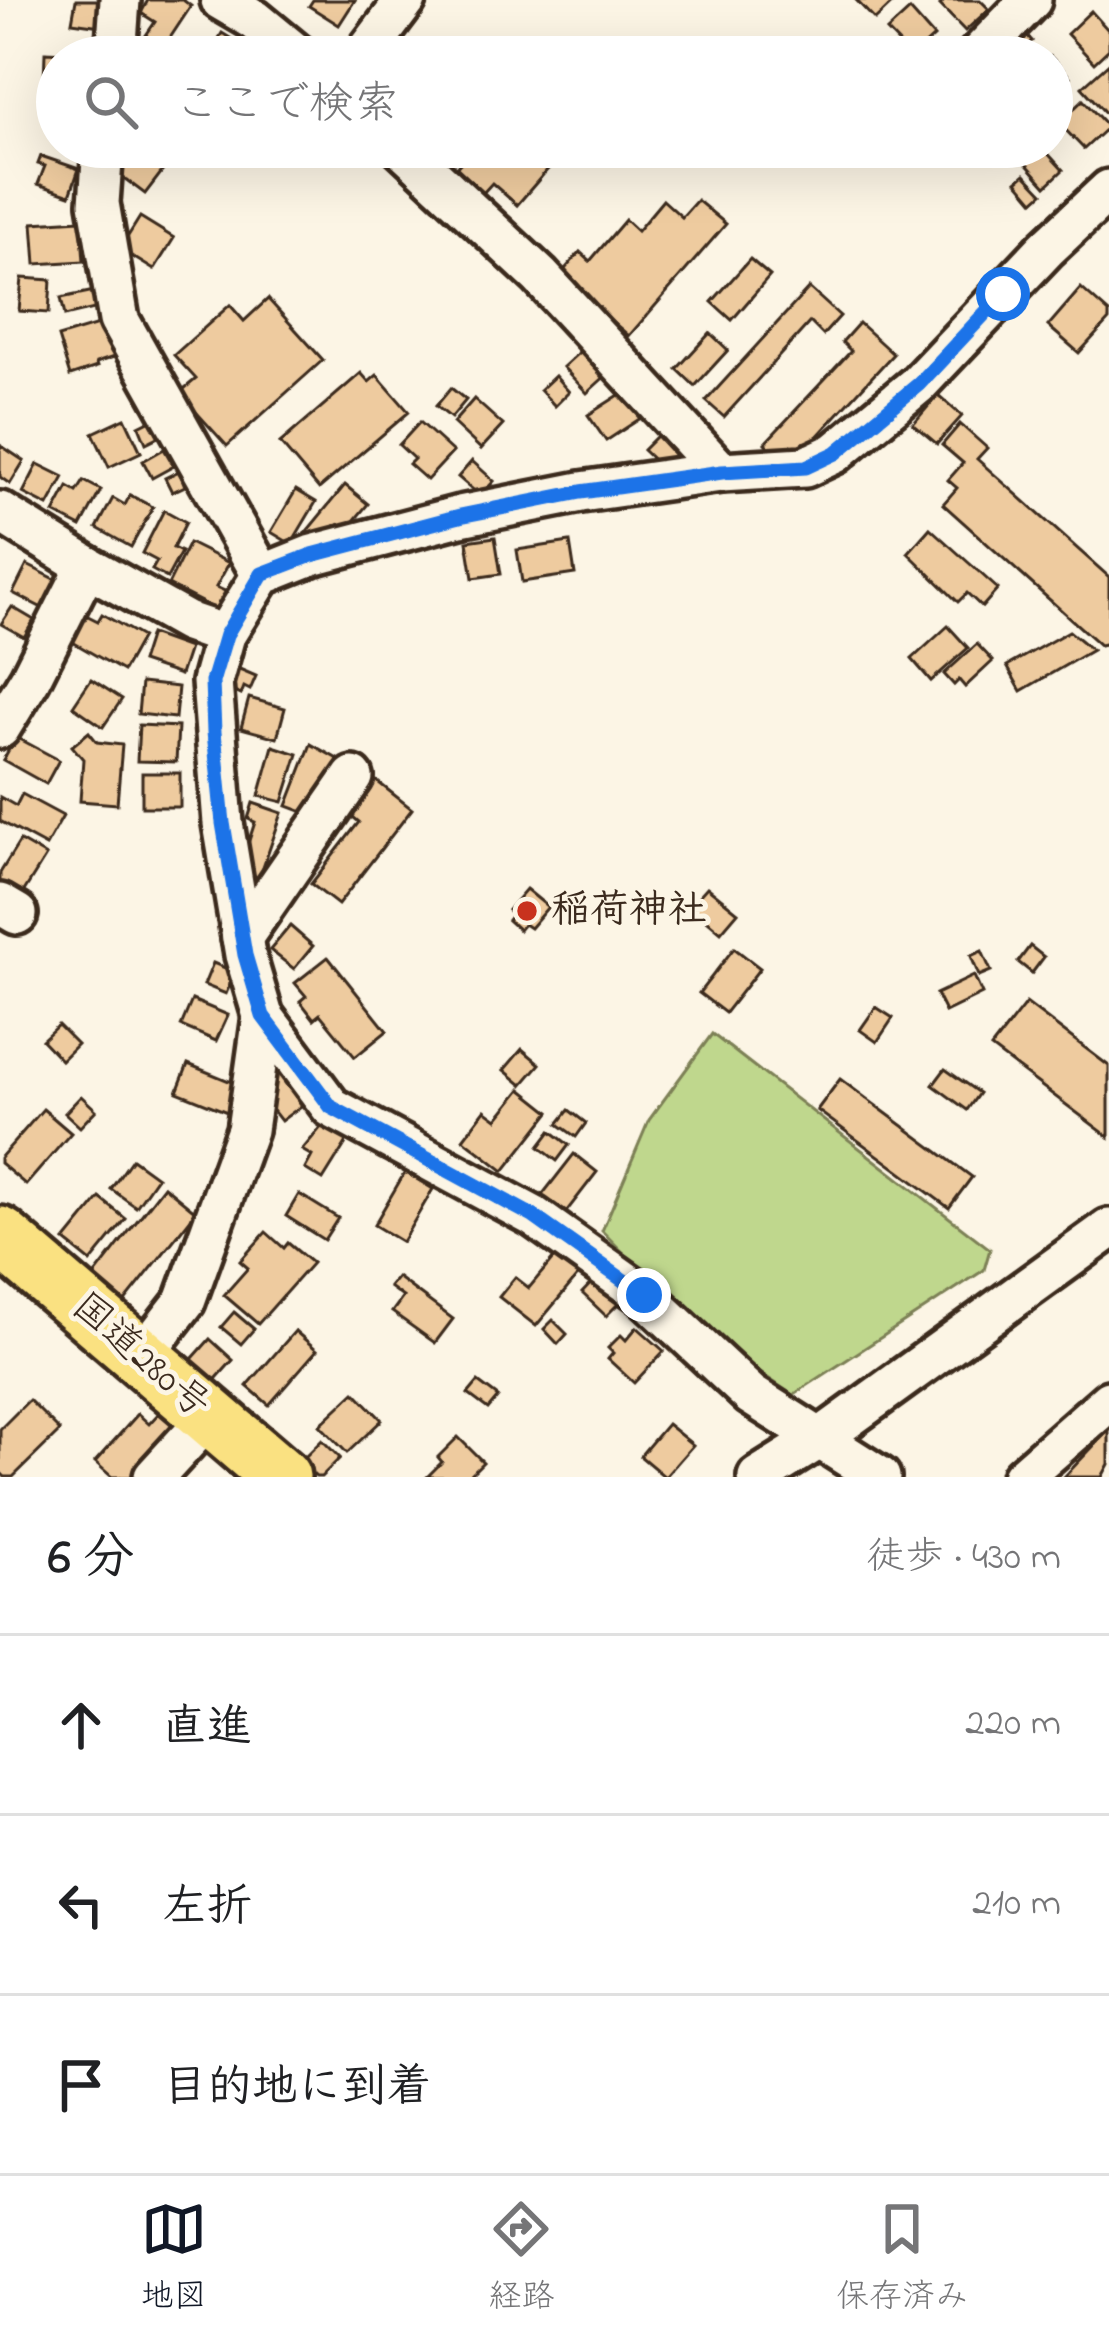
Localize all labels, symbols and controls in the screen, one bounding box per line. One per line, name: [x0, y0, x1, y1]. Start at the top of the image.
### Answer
search box: [36, 36, 1073, 168]
icon: search: [78, 69, 144, 135]
text: ここで検索: [174, 73, 399, 139]
route start: [976, 267, 1030, 321]
place label: 稲荷神社: [551, 883, 707, 940]
marker: 稲荷神社: [514, 898, 540, 924]
route end: [617, 1268, 671, 1322]
street label: 国道280号: [58, 1280, 222, 1434]
text: 6 分: [48, 1522, 134, 1597]
text: 徒歩 · 430 m: [866, 1530, 1061, 1587]
icon: ahead: [48, 1692, 114, 1758]
text: 直進: [162, 1696, 252, 1762]
text: 220 m: [965, 1696, 1061, 1753]
icon: left: [48, 1872, 114, 1938]
text: 左折: [162, 1876, 252, 1942]
text: 210 m: [972, 1876, 1061, 1933]
icon: arrive: [48, 2052, 114, 2118]
text: 目的地に到着: [162, 2056, 432, 2122]
tab: 地図: [141, 2196, 207, 2322]
tab: 経路: [488, 2196, 554, 2322]
tab: 保存済み: [836, 2196, 968, 2322]

